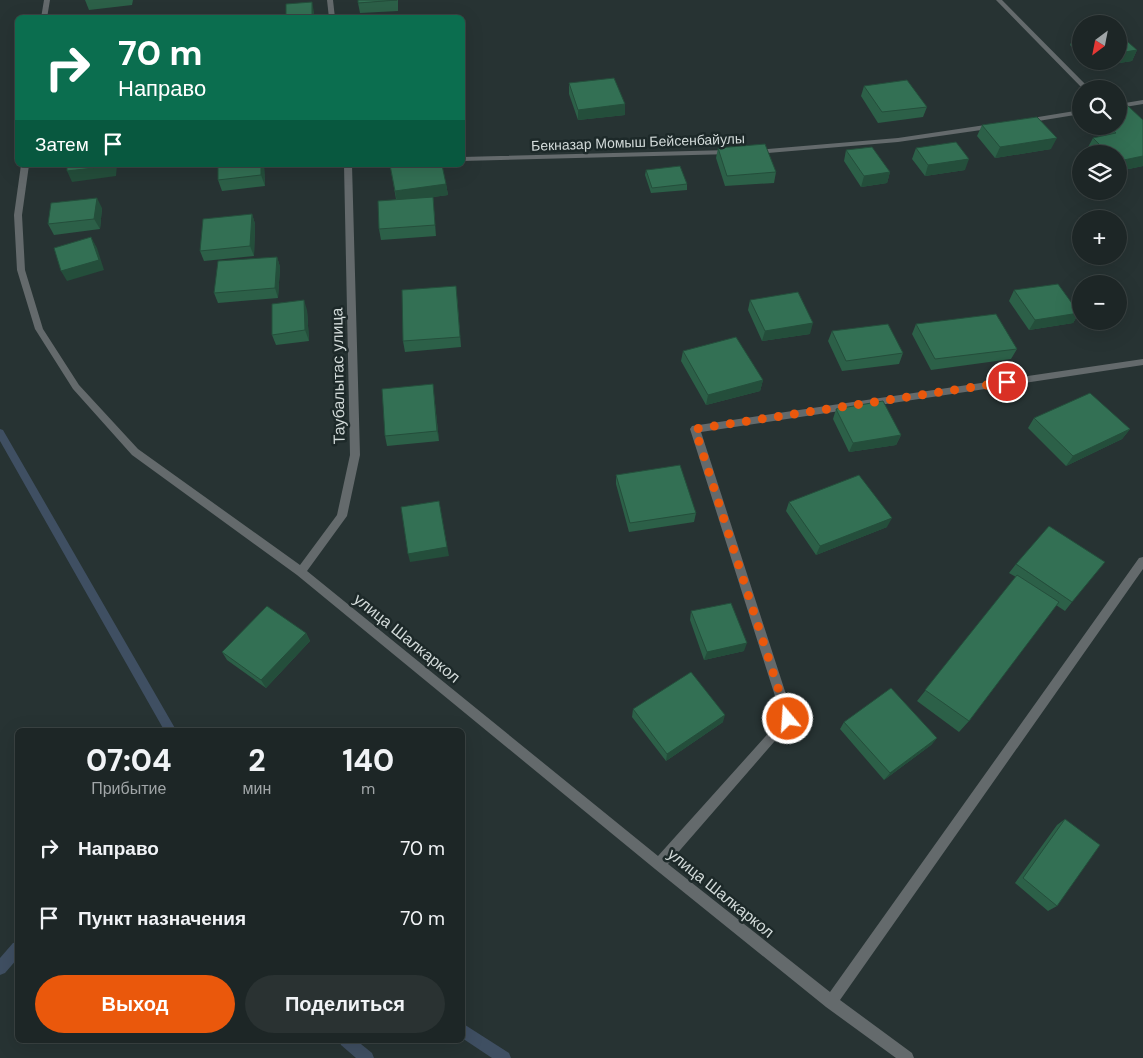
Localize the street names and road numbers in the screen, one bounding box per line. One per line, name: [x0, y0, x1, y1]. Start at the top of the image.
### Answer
street label: Бекназар Момыш Бейсенбайулы: [531, 129, 745, 155]
street label: Таубалытас улица: [326, 307, 350, 445]
street label: улица Шалкаркол: [349, 589, 465, 687]
street label: улица Шалкаркол: [663, 844, 779, 942]

